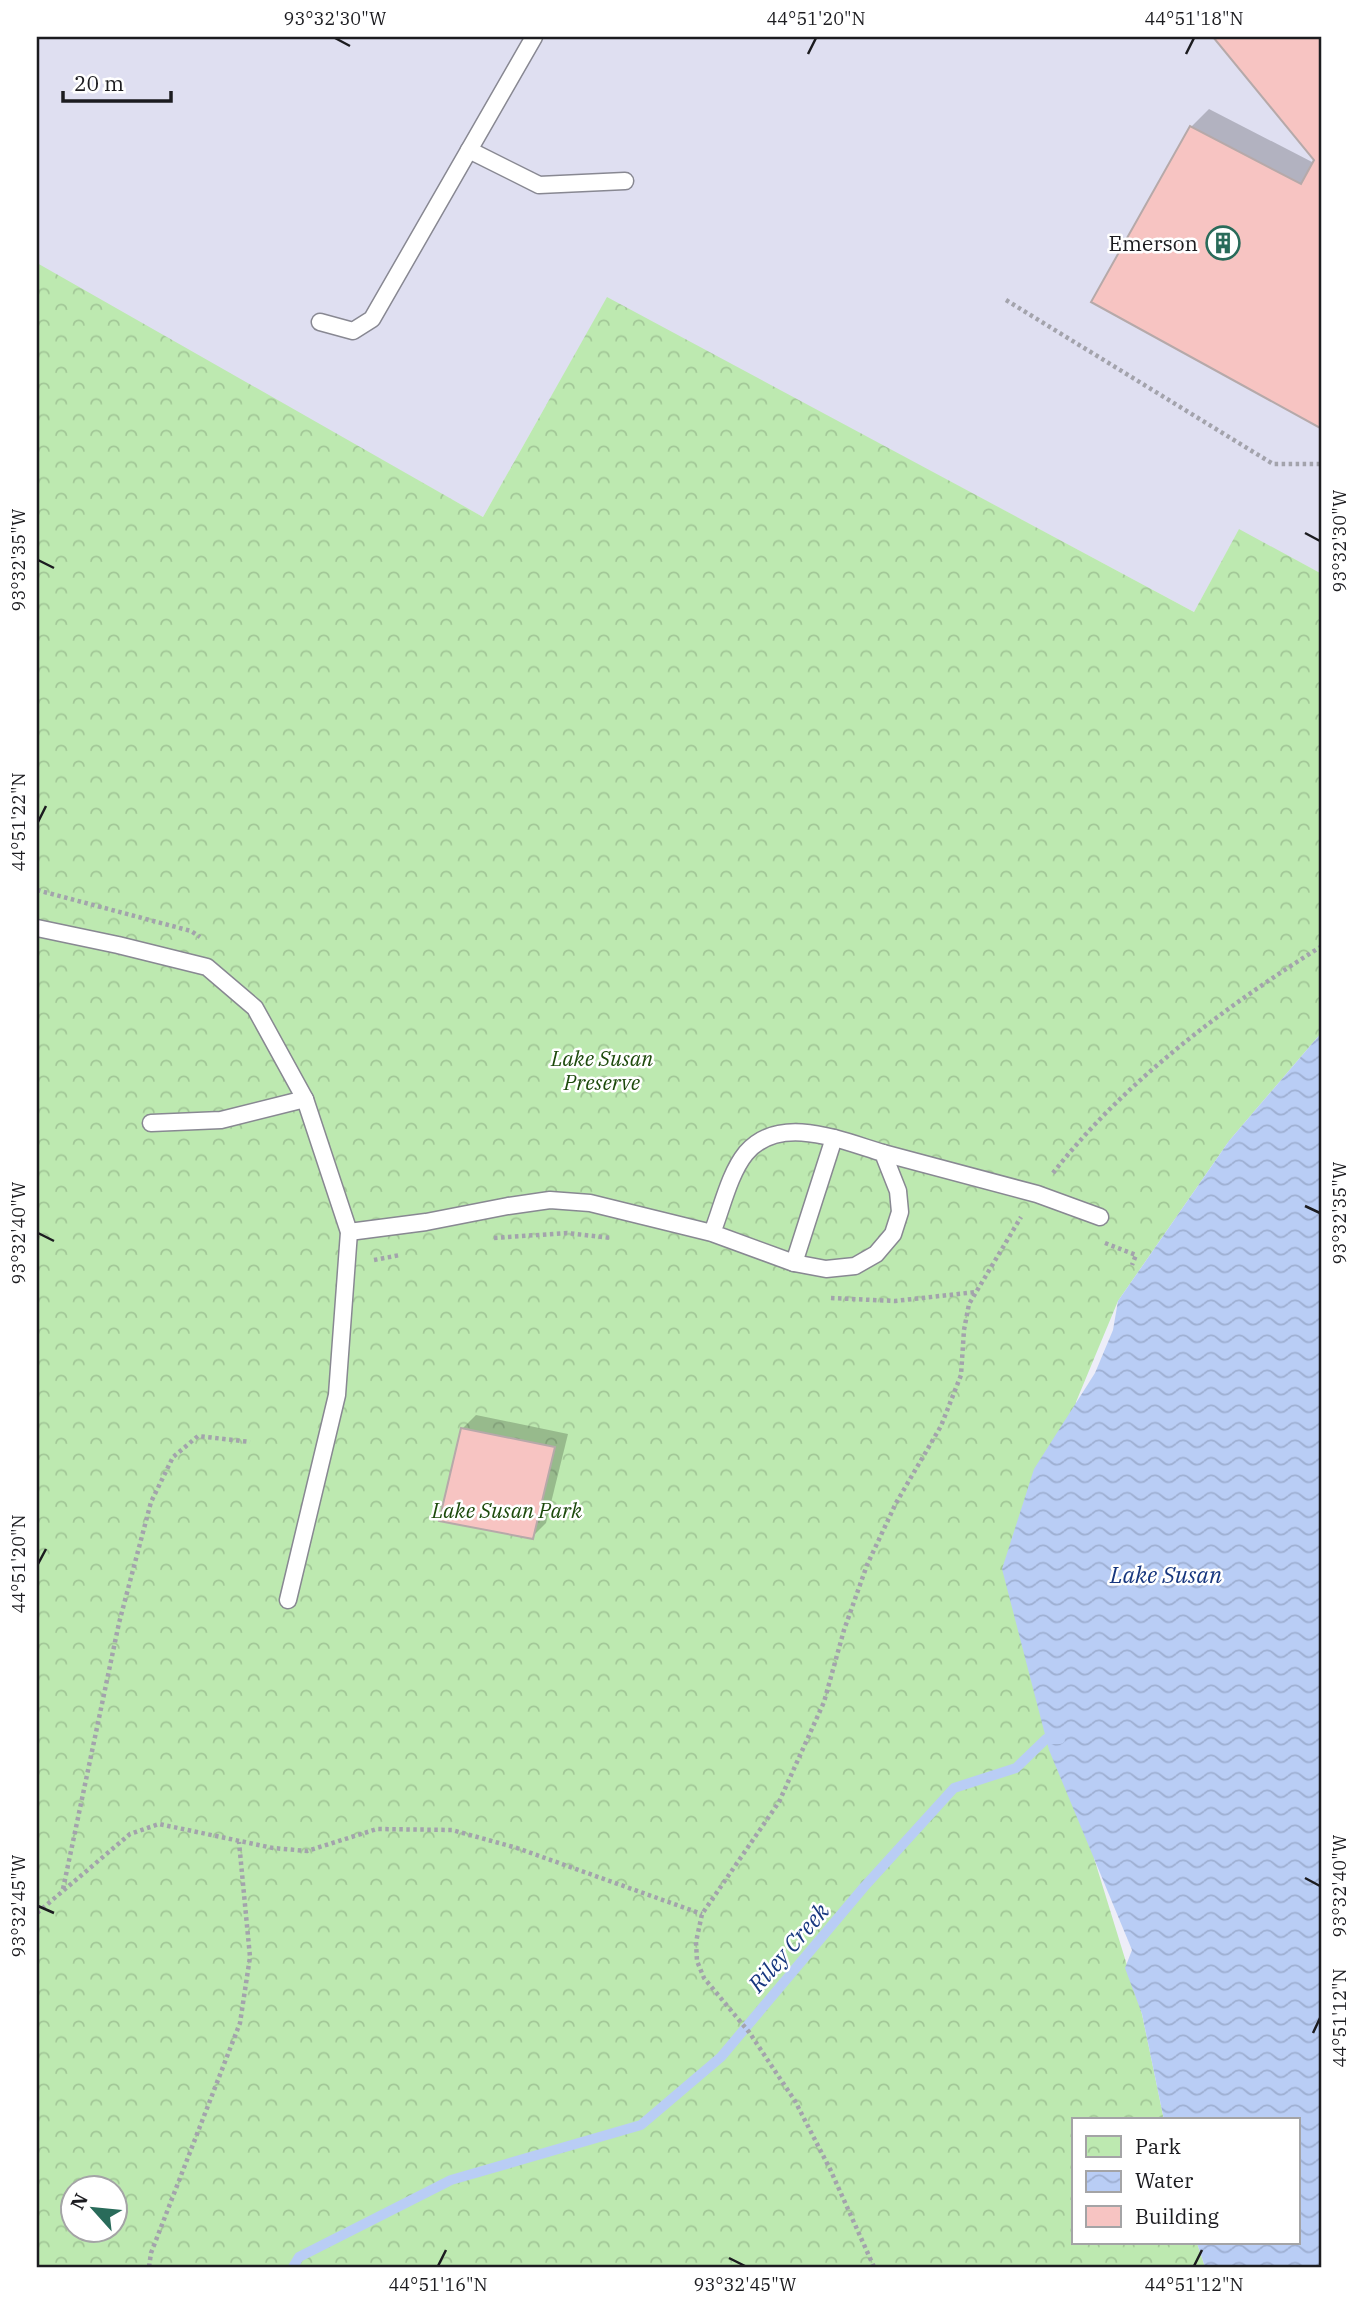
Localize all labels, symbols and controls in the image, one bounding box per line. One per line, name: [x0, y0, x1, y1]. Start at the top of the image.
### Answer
text: 93°32'30"W: [284, 7, 387, 30]
text: 44°51'20"N: [767, 7, 866, 30]
text: 44°51'18"N: [1145, 7, 1244, 30]
scale bar: [63, 60, 172, 104]
text: 20 m: [74, 69, 124, 97]
building icon: Emerson: [1204, 224, 1242, 262]
place label: Emerson: [1108, 229, 1198, 257]
text: 93°32'30"W: [1328, 489, 1351, 592]
text: 93°32'35"W: [7, 508, 30, 611]
text: 44°51'22"N: [7, 773, 30, 872]
park label: Lake Susan Preserve: [550, 1044, 653, 1096]
text: 93°32'35"W: [1328, 1161, 1351, 1264]
text: 93°32'40"W: [7, 1181, 30, 1284]
park label: Lake Susan Park: [431, 1496, 583, 1524]
text: 44°51'20"N: [7, 1515, 30, 1614]
water label: Lake Susan: [1109, 1559, 1222, 1589]
text: 93°32'40"W: [1328, 1834, 1351, 1937]
text: 93°32'45"W: [7, 1854, 30, 1957]
water label: Riley Creek: [740, 1895, 836, 1999]
text: 44°51'12"N: [1328, 1969, 1351, 2068]
legend: [1072, 2118, 1300, 2244]
text: Park: [1135, 2132, 1182, 2160]
text: Water: [1135, 2166, 1194, 2194]
north arrow: [60, 2174, 130, 2244]
text: N: [65, 2189, 93, 2213]
text: Building: [1135, 2202, 1220, 2230]
text: 44°51'16"N: [389, 2273, 488, 2296]
text: 93°32'45"W: [694, 2273, 797, 2296]
text: 44°51'12"N: [1145, 2273, 1244, 2296]

